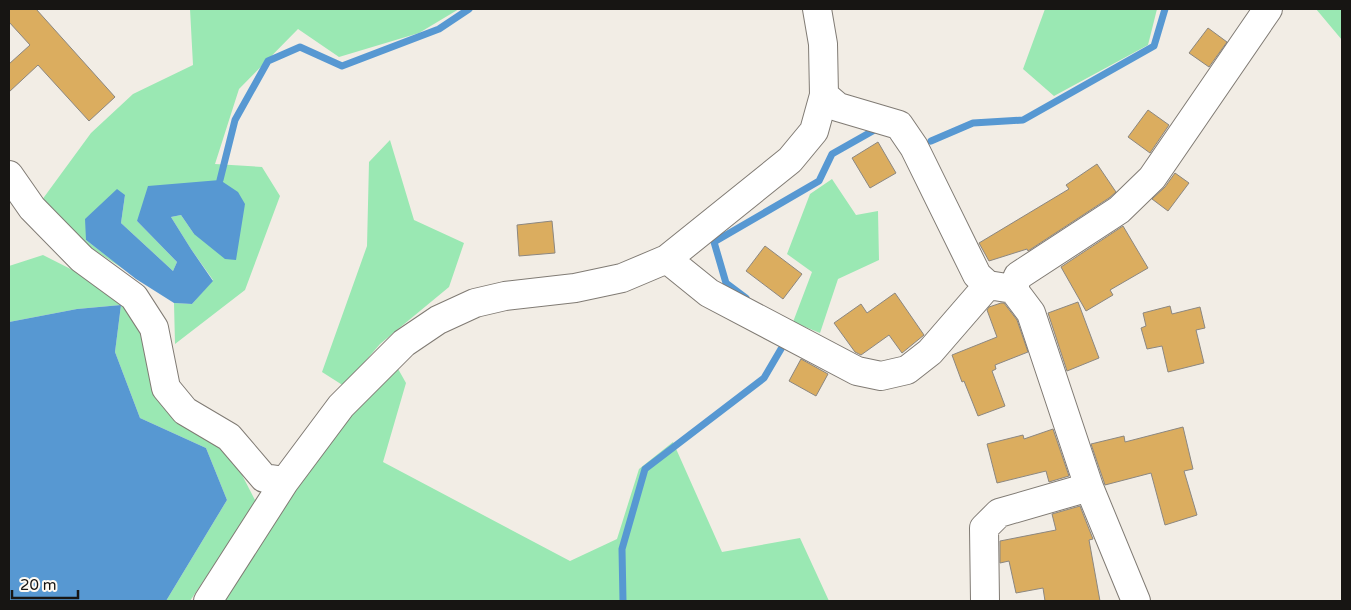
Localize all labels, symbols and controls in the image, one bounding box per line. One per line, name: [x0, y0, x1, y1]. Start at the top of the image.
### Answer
scale bar: [12, 568, 79, 600]
text: 20 m: [20, 576, 57, 594]

